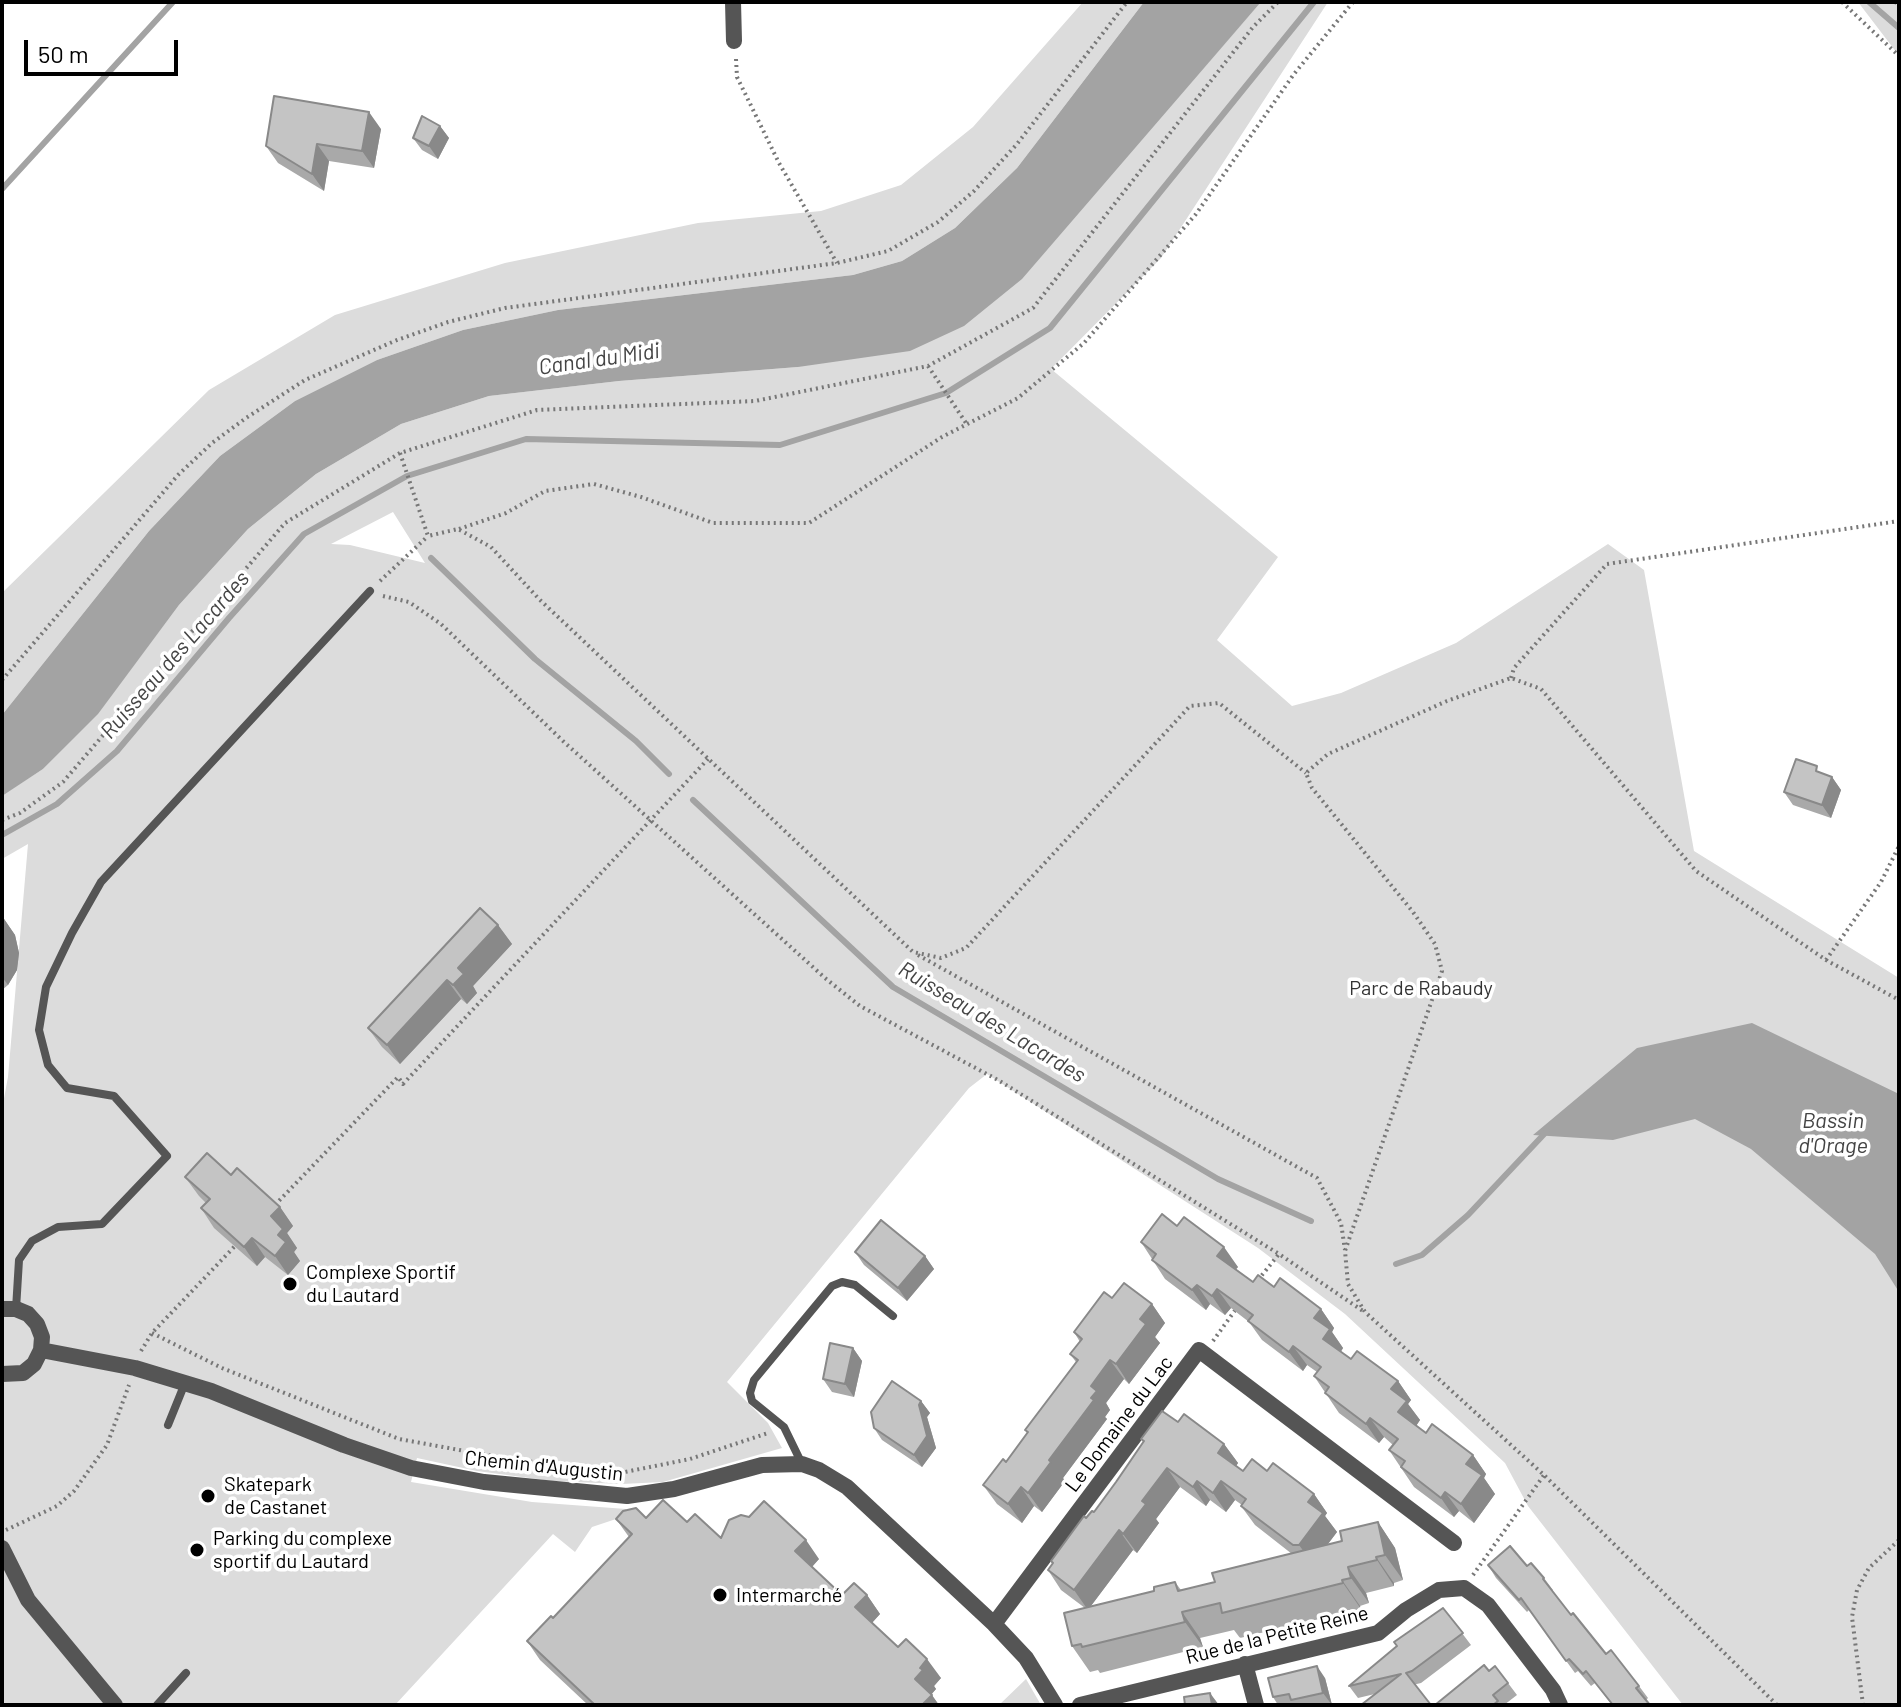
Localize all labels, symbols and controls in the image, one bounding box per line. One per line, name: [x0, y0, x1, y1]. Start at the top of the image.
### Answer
scale bar: [28, 24, 182, 74]
text: 50 m: [38, 39, 89, 68]
water label: Canal du Midi: [537, 337, 661, 381]
water label: Ruisseau des Lacardes: [95, 566, 255, 744]
water label: Ruisseau des Lacardes: [894, 956, 1090, 1088]
park label: Parc de Rabaudy: [1349, 976, 1493, 1000]
water label: Bassin d'Orage: [1798, 1108, 1868, 1160]
place label: Complexe Sportif du Lautard: [306, 1260, 456, 1307]
marker: Complexe Sportif du Lautard: [281, 1275, 299, 1293]
street label: Le Domaine du Lac: [1060, 1351, 1178, 1497]
street label: Chemin d'Augustin: [464, 1446, 624, 1486]
place label: Skatepark de Castanet: [224, 1472, 327, 1519]
marker: Skatepark de Castanet: [199, 1487, 217, 1505]
place label: Parking du complexe sportif du Lautard: [213, 1526, 392, 1573]
marker: Parking du complexe sportif du Lautard: [188, 1541, 206, 1559]
place label: Intermarché: [736, 1583, 843, 1607]
marker: Intermarché: [711, 1586, 729, 1604]
street label: Rue de la Petite Reine: [1183, 1601, 1371, 1669]

